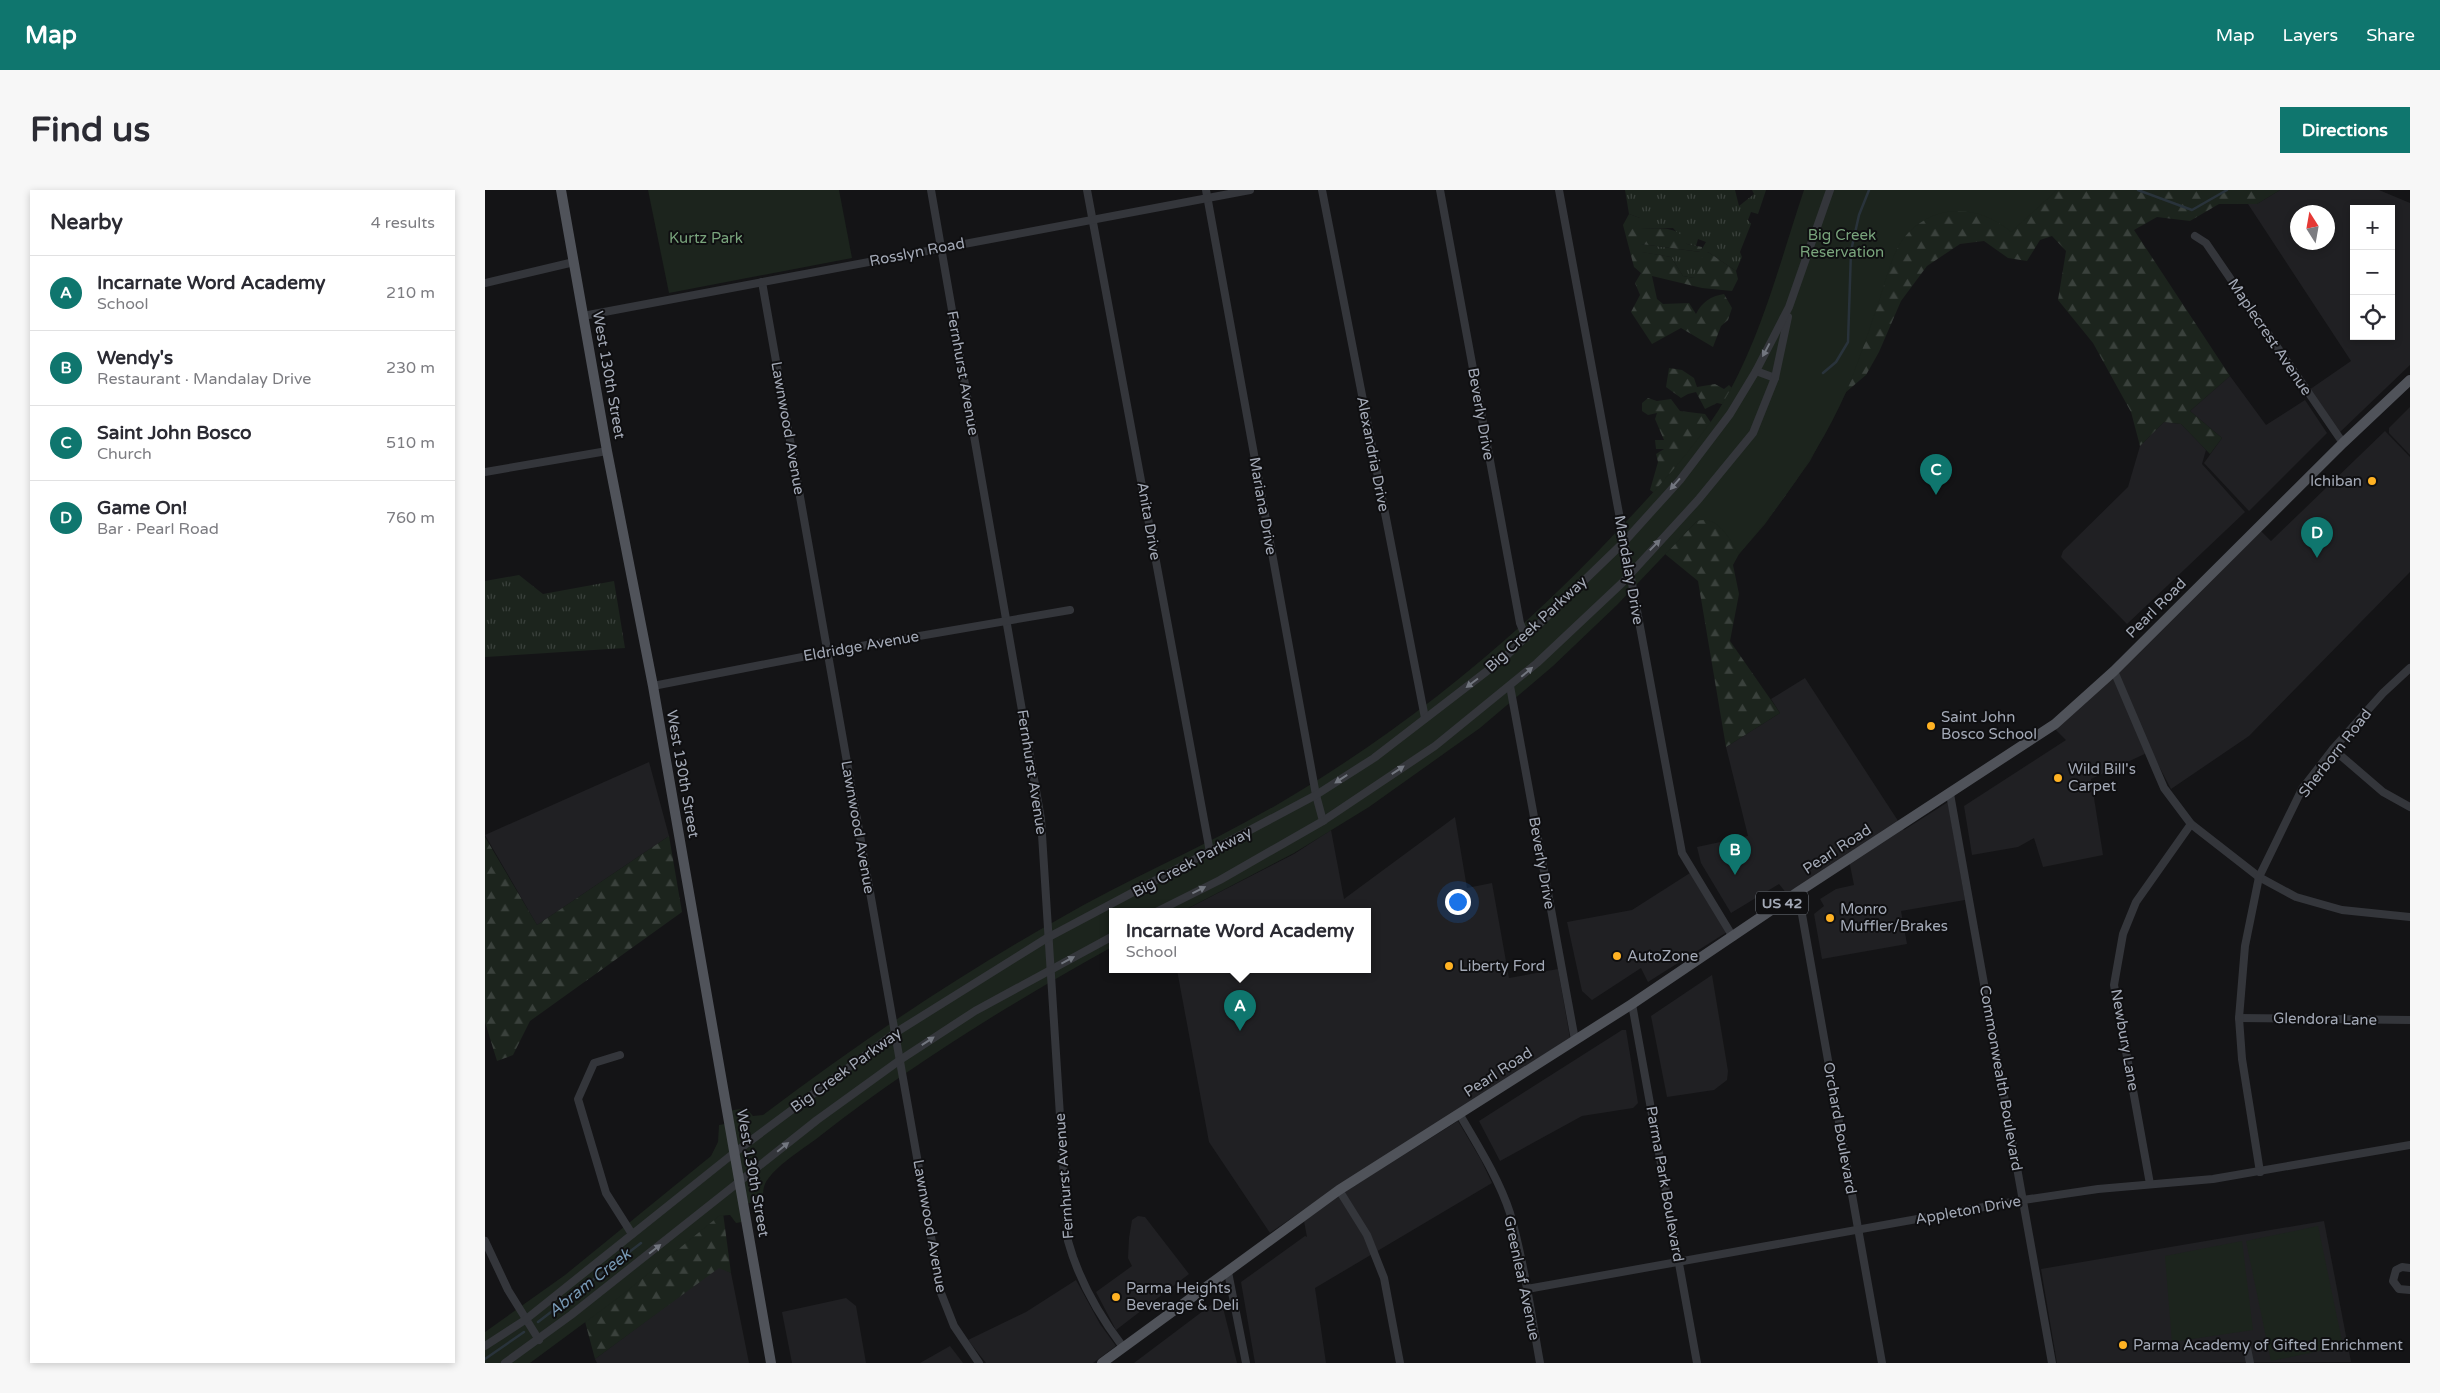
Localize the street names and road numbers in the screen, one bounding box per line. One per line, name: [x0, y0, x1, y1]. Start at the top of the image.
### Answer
street label: Rosslyn Road: [868, 234, 966, 270]
street label: Maplecrest Avenue: [2224, 275, 2316, 399]
street label: Fernhurst Avenue: [943, 309, 983, 437]
street label: West 130th Street: [589, 310, 629, 441]
street label: Lawnwood Avenue: [767, 360, 809, 496]
street label: Beverly Drive: [1464, 366, 1498, 462]
street label: Alexandria Drive: [1353, 395, 1393, 513]
street label: Mariana Drive: [1246, 456, 1280, 556]
street label: Anita Drive: [1133, 481, 1165, 561]
street label: Mandalay Drive: [1611, 514, 1647, 626]
street label: Big Creek Parkway: [1481, 572, 1591, 676]
street label: Pearl Road: [2122, 574, 2190, 642]
street label: Eldridge Avenue: [802, 627, 920, 665]
street label: Sherborn Road: [2295, 705, 2375, 801]
street label: Fernhurst Avenue: [1013, 708, 1051, 836]
street label: West 130th Street: [663, 709, 703, 840]
street label: Lawnwood Avenue: [837, 759, 879, 895]
street label: Beverly Drive: [1525, 815, 1559, 911]
street label: Pearl Road: [1799, 820, 1875, 878]
street label: Big Creek Parkway: [1129, 823, 1255, 901]
road number: US 42: [1756, 891, 1808, 914]
street label: Commonwealth Boulevard: [1976, 984, 2026, 1172]
street label: Newbury Lane: [2107, 988, 2143, 1092]
street label: Glendora Lane: [2273, 1009, 2377, 1029]
street label: Big Creek Parkway: [787, 1024, 905, 1116]
street label: Pearl Road: [1460, 1043, 1536, 1101]
street label: Orchard Boulevard: [1820, 1060, 1860, 1196]
street label: Parma Park Boulevard: [1642, 1105, 1688, 1263]
street label: West 130th Street: [733, 1108, 773, 1239]
street label: Fernhurst Avenue: [1051, 1112, 1077, 1240]
street label: Lawnwood Avenue: [909, 1158, 951, 1294]
street label: Appleton Drive: [1914, 1192, 2022, 1228]
street label: Greenleaf Avenue: [1500, 1214, 1544, 1342]

